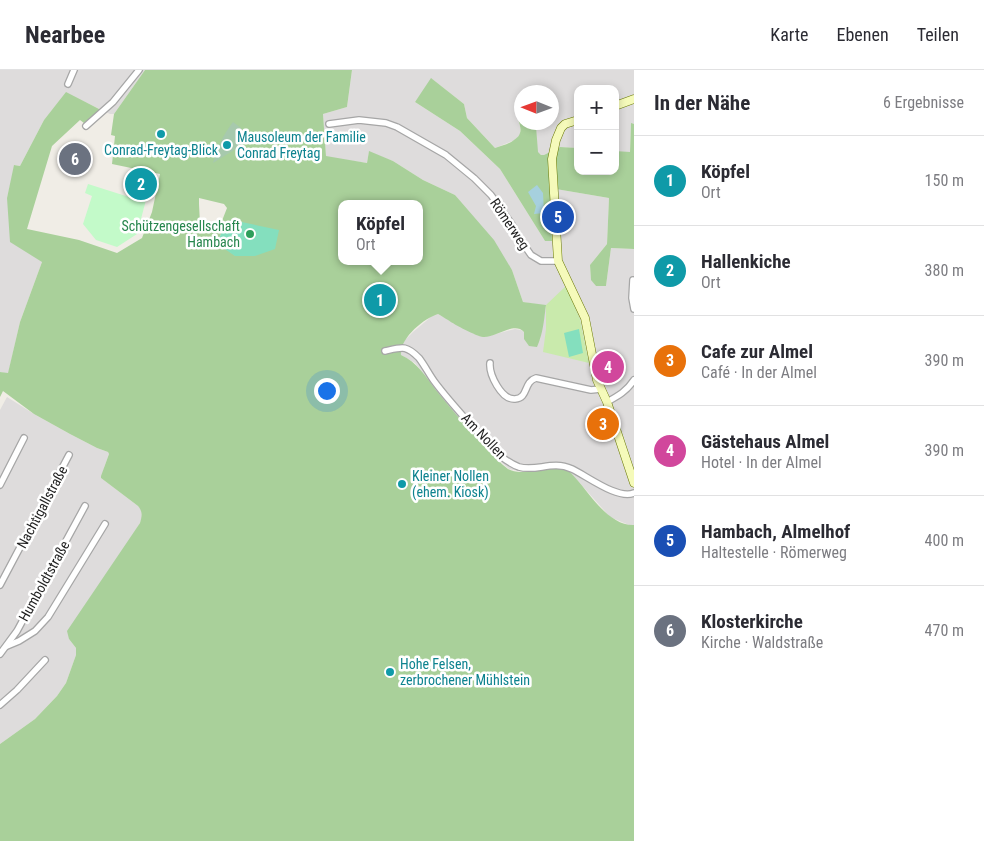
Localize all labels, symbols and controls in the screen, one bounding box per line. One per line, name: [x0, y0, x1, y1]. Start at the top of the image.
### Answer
text: Nearbee: [25, 21, 105, 49]
text: Karte: [770, 24, 809, 45]
text: Ebenen: [837, 24, 889, 45]
text: Teilen: [917, 24, 959, 45]
north arrow: [514, 85, 559, 130]
map controls: [574, 85, 619, 175]
button: +: [574, 85, 619, 130]
text: In der Nähe: [654, 91, 750, 115]
text: 6 Ergebnisse: [883, 93, 964, 112]
marker: Conrad-Freytag-Blick: [155, 128, 167, 140]
place label: Mausoleum der Familie Conrad Freytag: [237, 129, 366, 161]
button: −: [574, 130, 619, 175]
marker: Mausoleum der Familie Conrad Freytag: [221, 139, 233, 151]
pin: 6: [59, 140, 91, 178]
place label: Conrad-Freytag-Blick: [104, 142, 219, 158]
text: Köpfel: [701, 160, 750, 183]
pin: 2: [125, 165, 157, 203]
text: 1: [666, 171, 674, 190]
text: 150 m: [925, 171, 964, 190]
text: Ort: [701, 183, 721, 202]
street label: Römerweg: [487, 195, 533, 253]
pin: 5: [542, 198, 574, 236]
popup: [338, 200, 423, 265]
text: Köpfel: [356, 212, 405, 235]
place label: Schützengesellschaft Hambach: [121, 218, 240, 250]
marker: Schützengesellschaft Hambach: [244, 228, 256, 240]
text: Ort: [356, 235, 376, 254]
text: Hallenkiche: [701, 250, 791, 273]
text: 2: [666, 261, 674, 280]
text: 380 m: [925, 261, 964, 280]
text: Ort: [701, 273, 721, 292]
pin: 1: [364, 281, 396, 319]
text: Cafe zur Almel: [701, 340, 813, 363]
pin: 4: [592, 348, 624, 386]
text: 3: [666, 351, 674, 370]
text: 390 m: [925, 351, 964, 370]
text: Café · In der Almel: [701, 363, 817, 382]
your location: [314, 378, 340, 404]
pin: 3: [587, 405, 619, 443]
street label: Am Nollen: [458, 410, 510, 462]
text: Gästehaus Almel: [701, 430, 829, 453]
text: 4: [666, 441, 674, 460]
text: 390 m: [925, 441, 964, 460]
text: Hotel · In der Almel: [701, 453, 822, 472]
street label: Nachtigallstraße: [14, 463, 71, 551]
place label: Kleiner Nollen (ehem. Kiosk): [412, 468, 489, 501]
marker: Kleiner Nollen (ehem. Kiosk): [396, 478, 408, 490]
text: Hambach, Almelhof: [701, 520, 850, 543]
text: 5: [666, 531, 674, 550]
text: 400 m: [925, 531, 964, 550]
street label: Humboldtstraße: [15, 538, 73, 624]
text: Haltestelle · Römerweg: [701, 543, 847, 562]
text: Klosterkirche: [701, 610, 803, 633]
text: 6: [666, 621, 674, 640]
text: 470 m: [925, 621, 964, 640]
text: Kirche · Waldstraße: [701, 633, 823, 652]
place label: Hohe Felsen, zerbrochener Mühlstein: [400, 656, 530, 688]
marker: Hohe Felsen, zerbrochener Mühlstein: [384, 666, 396, 678]

